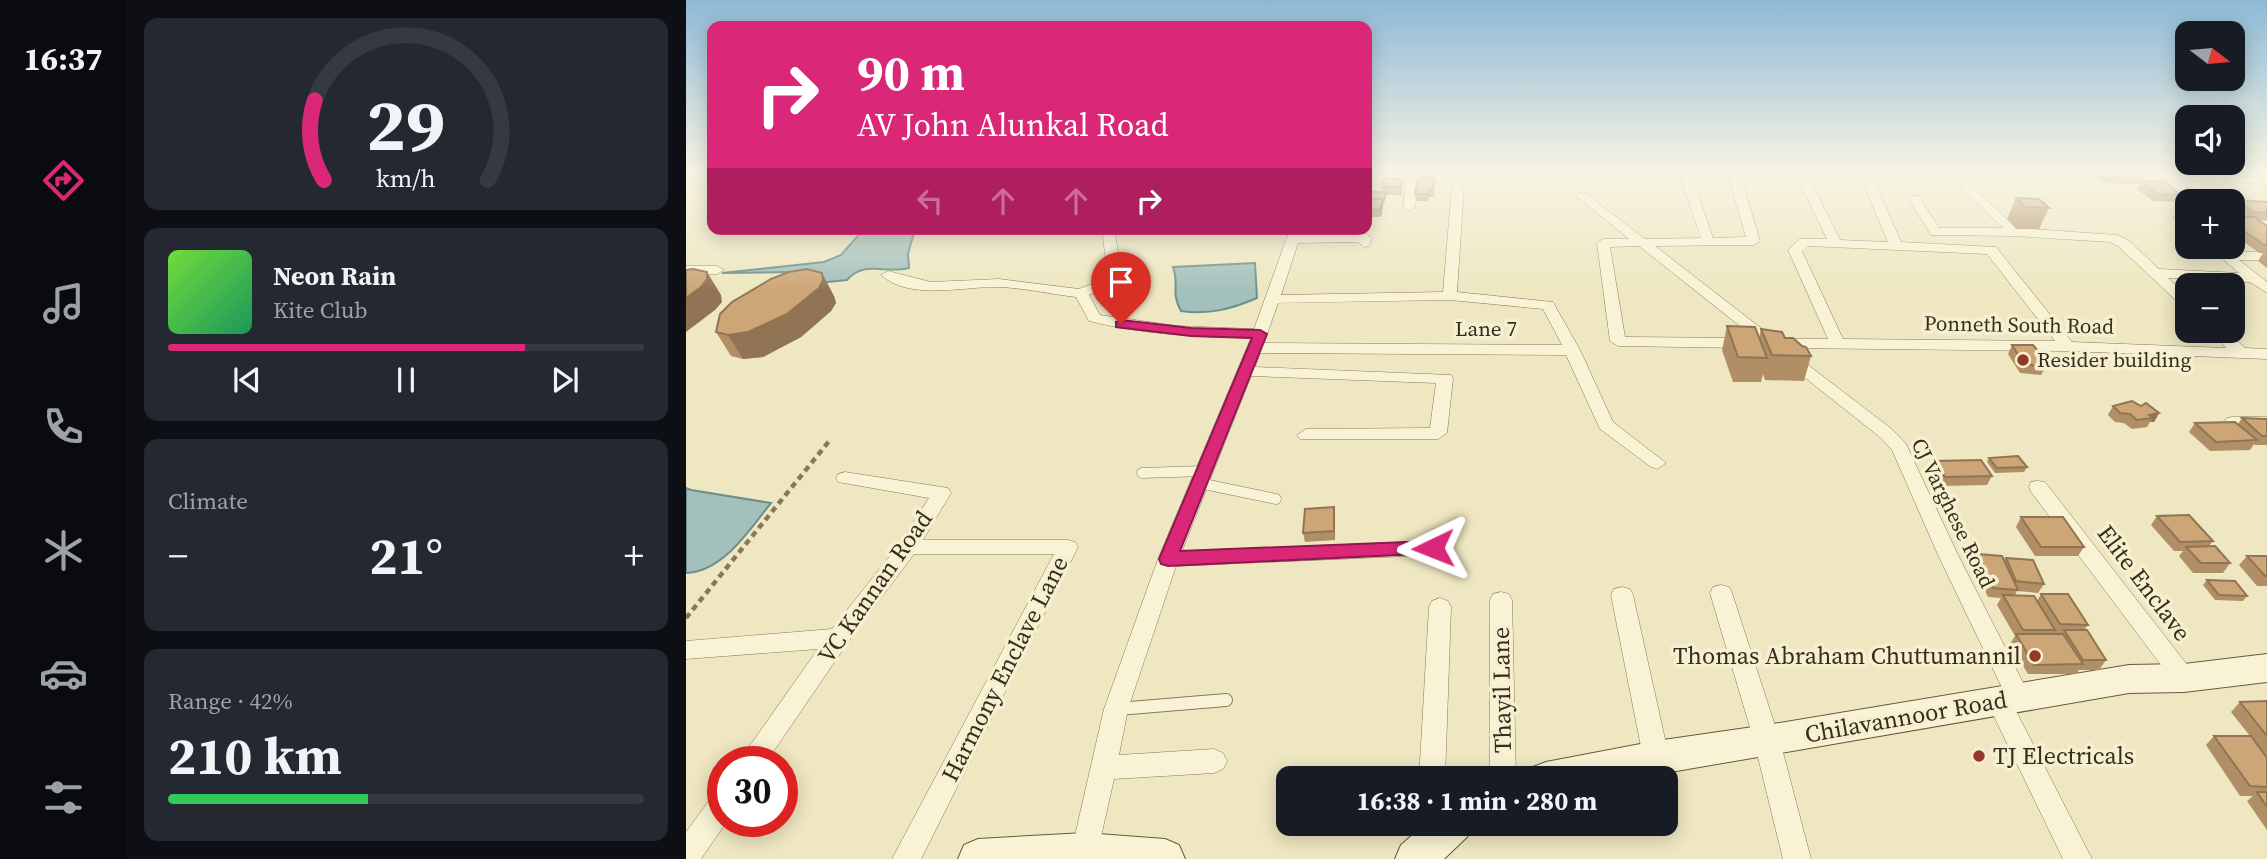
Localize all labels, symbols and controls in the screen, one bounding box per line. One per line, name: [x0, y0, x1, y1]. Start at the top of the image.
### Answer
north arrow: [2175, 21, 2245, 91]
map controls: [2175, 21, 2245, 343]
text: 16:37: [24, 37, 102, 81]
text: 90 m: [857, 39, 965, 106]
icon: right: [742, 49, 833, 140]
text: 29: [367, 76, 445, 175]
text: AV John Alunkal Road: [857, 103, 1169, 147]
button: sound: [2175, 105, 2245, 175]
icon: directions: [39, 156, 88, 205]
text: km/h: [376, 161, 436, 195]
icon: left: [911, 182, 949, 220]
icon: ahead: [984, 182, 1022, 220]
icon: ahead: [1057, 182, 1095, 220]
icon: right: [1130, 182, 1168, 220]
button: +: [2175, 189, 2245, 259]
pin: [1091, 252, 1151, 324]
text: Neon Rain: [273, 258, 396, 294]
icon: arrive: [1102, 263, 1140, 301]
button: −: [2175, 273, 2245, 343]
icon: music: [39, 279, 88, 328]
text: Kite Club: [273, 294, 368, 326]
street label: Ponneth South Road: [1924, 308, 2114, 341]
street label: Lane 7: [1455, 314, 1517, 343]
place label: Resider building: [2037, 345, 2191, 374]
marker: Resider building: [2015, 352, 2031, 368]
icon: previous: [228, 361, 266, 399]
icon: pause: [387, 361, 425, 399]
icon: next: [546, 361, 584, 399]
icon: phone: [39, 402, 88, 451]
street label: CJ Varghese Road: [1905, 433, 2002, 593]
text: Climate: [168, 485, 248, 517]
street label: VC Kannan Road: [810, 504, 940, 670]
position arrow: [1396, 511, 1470, 585]
street label: Elite Enclave: [2090, 518, 2199, 647]
text: 21°: [369, 520, 443, 591]
icon: climate: [39, 526, 88, 575]
text: −: [168, 530, 188, 582]
text: +: [624, 530, 644, 582]
street label: Harmony Enclave Lane: [933, 550, 1076, 787]
street label: Thayil Lane: [1484, 627, 1519, 753]
place label: Thomas Abraham Chuttumannil: [1673, 639, 2021, 672]
marker: Thomas Abraham Chuttumannil: [2027, 648, 2043, 664]
icon: car: [39, 649, 88, 698]
street label: Chilavannoor Road: [1802, 682, 2010, 751]
text: Range · 42%: [168, 685, 293, 717]
text: 210 km: [168, 720, 342, 791]
place label: TJ Electricals: [1993, 739, 2134, 772]
speed limit sign: 30: [707, 746, 798, 837]
marker: TJ Electricals: [1971, 748, 1987, 764]
icon: filters: [39, 773, 88, 822]
text: 16:38 · 1 min · 280 m: [1357, 783, 1597, 819]

